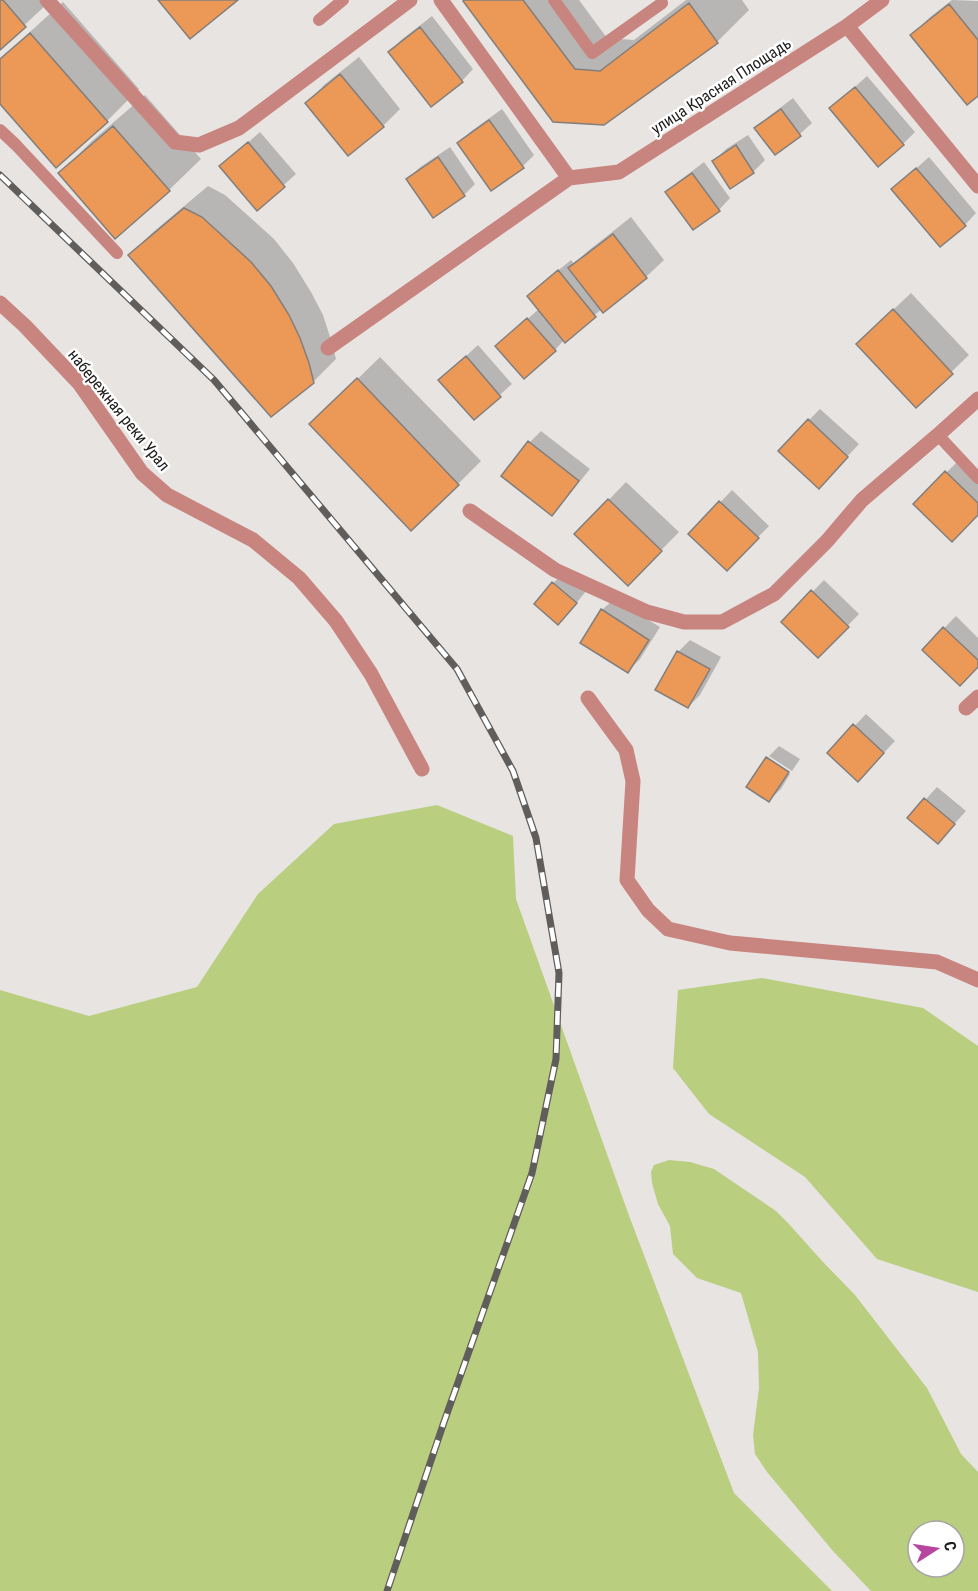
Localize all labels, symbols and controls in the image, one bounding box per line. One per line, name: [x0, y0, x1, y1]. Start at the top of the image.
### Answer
street label: улица Красная Площадь: [648, 34, 794, 138]
street label: набережная реки Урал: [64, 345, 174, 475]
north arrow: [906, 1519, 966, 1579]
text: С: [940, 1540, 960, 1552]

